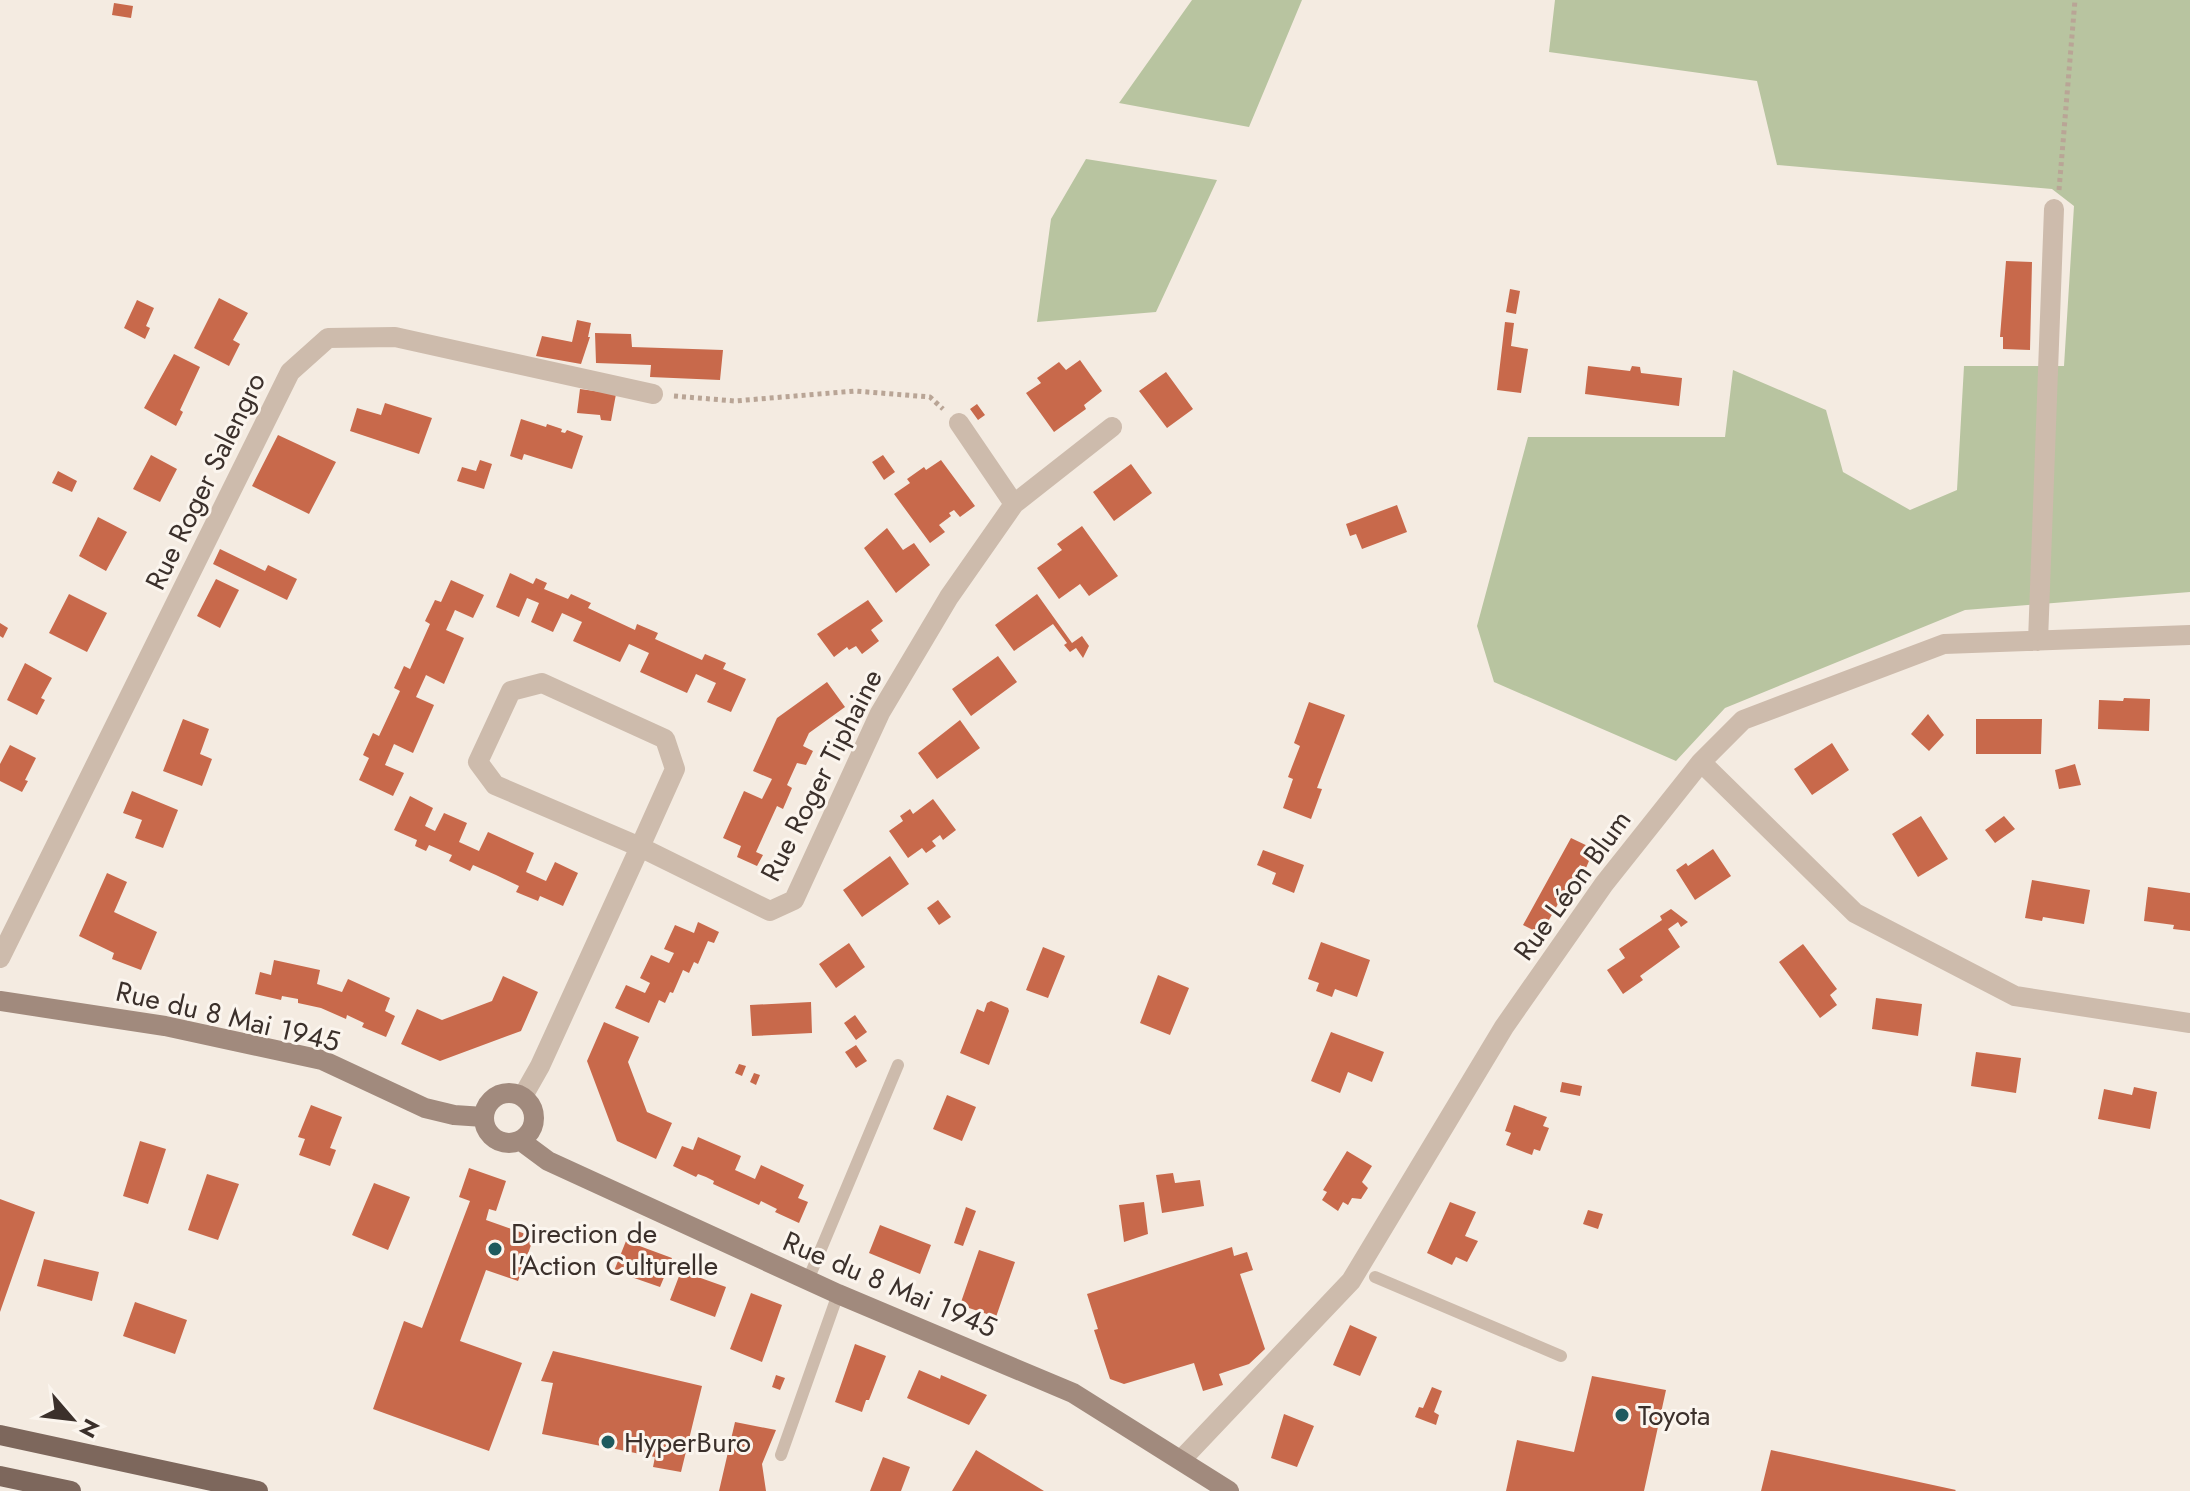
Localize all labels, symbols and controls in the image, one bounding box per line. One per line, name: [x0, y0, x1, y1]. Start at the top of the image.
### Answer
street label: Rue Roger Salengro: [135, 366, 276, 597]
street label: Rue Roger Tiphaine: [750, 662, 893, 889]
street label: Rue Léon Blum: [1504, 802, 1641, 969]
street label: Rue du 8 Mai 1945: [112, 971, 344, 1062]
place label: Direction de l'Action Culturelle: [511, 1213, 718, 1286]
street label: Rue du 8 Mai 1945: [777, 1221, 1003, 1348]
marker: Direction de l'Action Culturelle: [486, 1240, 504, 1258]
north arrow: [32, 1379, 112, 1459]
place label: Toyota: [1638, 1395, 1710, 1436]
marker: Toyota: [1613, 1406, 1631, 1424]
text: N: [71, 1413, 108, 1444]
place label: HyperBuro: [624, 1422, 751, 1463]
marker: HyperBuro: [599, 1433, 617, 1451]

